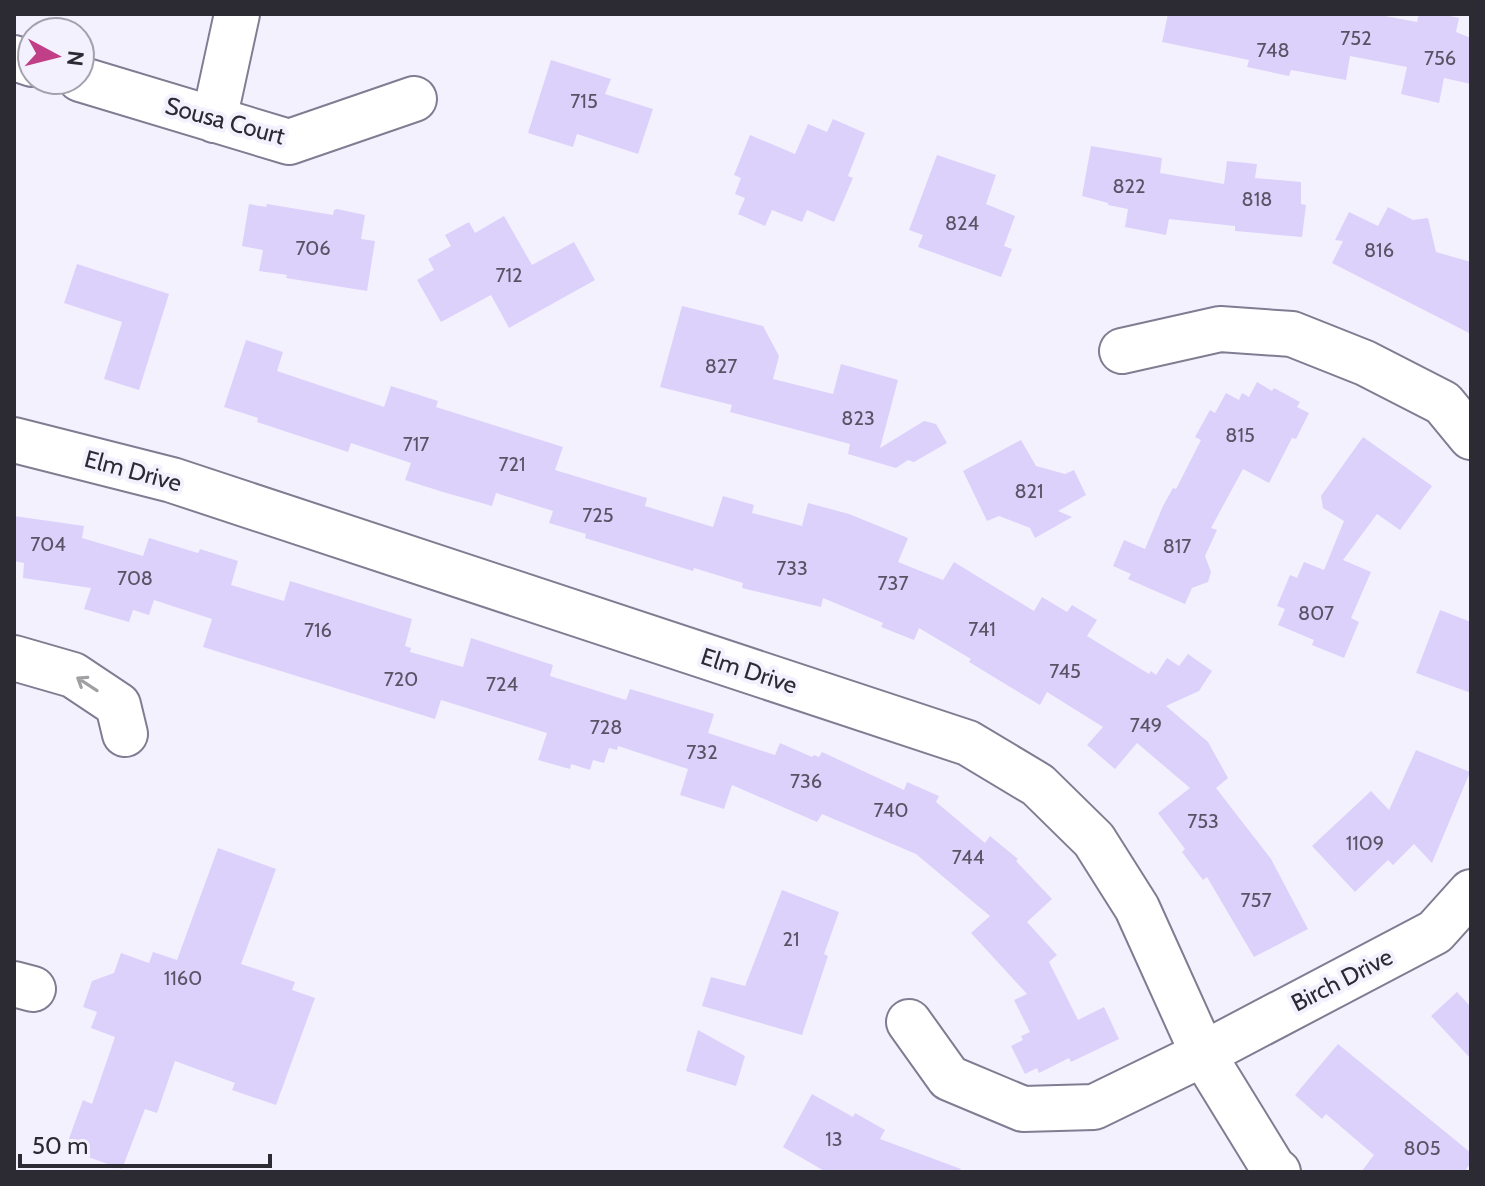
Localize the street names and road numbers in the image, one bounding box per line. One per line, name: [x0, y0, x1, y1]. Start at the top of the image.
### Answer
street label: Sousa Court: [162, 91, 288, 150]
street label: Elm Drive: [81, 444, 185, 497]
street label: Elm Drive: [697, 641, 801, 700]
street label: Birch Drive: [1286, 942, 1397, 1017]

